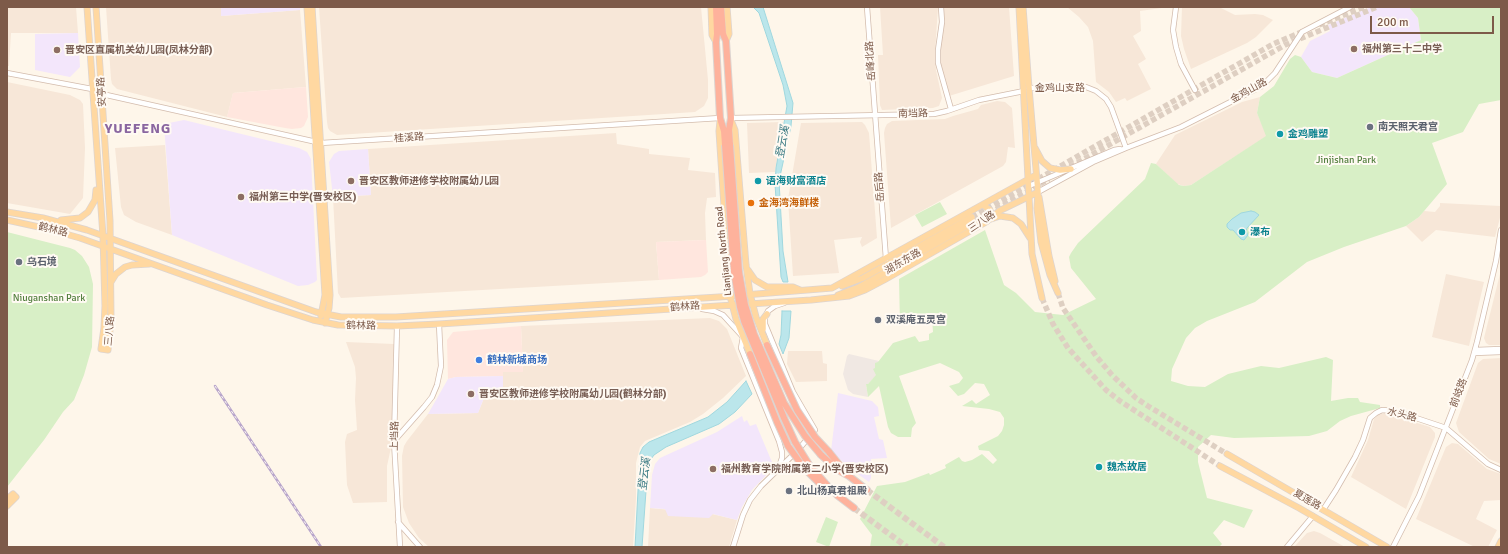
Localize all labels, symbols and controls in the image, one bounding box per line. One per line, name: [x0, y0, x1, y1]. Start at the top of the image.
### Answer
scale bar: [1372, 8, 1496, 34]
text: 200 m: [1377, 15, 1409, 30]
street label: 岳峰北路: [864, 41, 878, 81]
place label: 福州第三十二中学: [1362, 43, 1442, 55]
place label: 晋安区直属机关幼儿园(凤林分部): [65, 44, 212, 56]
marker: 福州第三十二中学: [1349, 44, 1359, 54]
marker: 晋安区直属机关幼儿园(凤林分部): [52, 45, 62, 55]
street label: 金鸡山路: [1229, 76, 1269, 106]
street label: 安亭路: [95, 77, 109, 107]
street label: 金鸡山支路: [1035, 82, 1085, 94]
street label: 南垱路: [898, 108, 928, 120]
district label: YUEFENG: [105, 121, 171, 137]
place label: 南天照天君宫: [1378, 121, 1438, 133]
marker: 南天照天君宫: [1365, 122, 1375, 132]
water label: 登云溪: [774, 125, 792, 159]
place label: 金鸡雕塑: [1288, 128, 1328, 140]
marker: 金鸡雕塑: [1275, 129, 1285, 139]
street label: 桂溪路: [394, 131, 424, 145]
park label: Jinjishan Park: [1316, 154, 1376, 166]
street label: 岳后路: [873, 172, 887, 202]
place label: 晋安区教师进修学校附属幼儿园: [359, 175, 499, 187]
place label: 语海财富酒店: [766, 175, 826, 187]
marker: 晋安区教师进修学校附属幼儿园: [346, 176, 356, 186]
marker: 语海财富酒店: [753, 176, 763, 186]
place label: 福州第三中学(晋安校区): [249, 191, 356, 203]
marker: 福州第三中学(晋安校区): [236, 192, 246, 202]
place label: 金海湾海鲜楼: [759, 197, 819, 209]
marker: 金海湾海鲜楼: [746, 198, 756, 208]
street label: Lianjiang North Road: [713, 206, 735, 296]
street label: 三八路: [966, 209, 998, 235]
street label: 鹤林路: [37, 221, 69, 239]
place label: 瀑布: [1250, 226, 1270, 238]
marker: 瀑布: [1237, 227, 1247, 237]
street label: 湖东东路: [883, 247, 923, 277]
place label: 乌石境: [27, 256, 57, 268]
marker: 乌石境: [14, 257, 24, 267]
park label: Niuganshan Park: [13, 292, 85, 304]
street label: 鹤林路: [670, 300, 700, 314]
place label: 双溪庵五灵宫: [886, 314, 946, 326]
marker: 双溪庵五灵宫: [873, 315, 883, 325]
street label: 三八路: [103, 316, 117, 346]
street label: 鹤林路: [346, 320, 376, 332]
place label: 鹤林新城商场: [487, 354, 547, 366]
marker: 鹤林新城商场: [474, 355, 484, 365]
street label: 前岐路: [1448, 377, 1470, 409]
place label: 晋安区教师进修学校附属幼儿园(鹤林分部): [479, 388, 666, 400]
marker: 晋安区教师进修学校附属幼儿园(鹤林分部): [466, 389, 476, 399]
street label: 水头路: [1386, 406, 1418, 424]
street label: 上垱路: [389, 421, 401, 451]
water label: 登云溪: [636, 457, 654, 491]
place label: 魏杰故居: [1107, 461, 1147, 473]
marker: 魏杰故居: [1094, 462, 1104, 472]
place label: 福州教育学院附属第二小学(晋安校区): [721, 463, 888, 475]
marker: 福州教育学院附属第二小学(晋安校区): [708, 464, 718, 474]
place label: 北山杨真君祖殿: [797, 485, 867, 497]
marker: 北山杨真君祖殿: [784, 486, 794, 496]
street label: 夏莲路: [1291, 487, 1323, 513]

